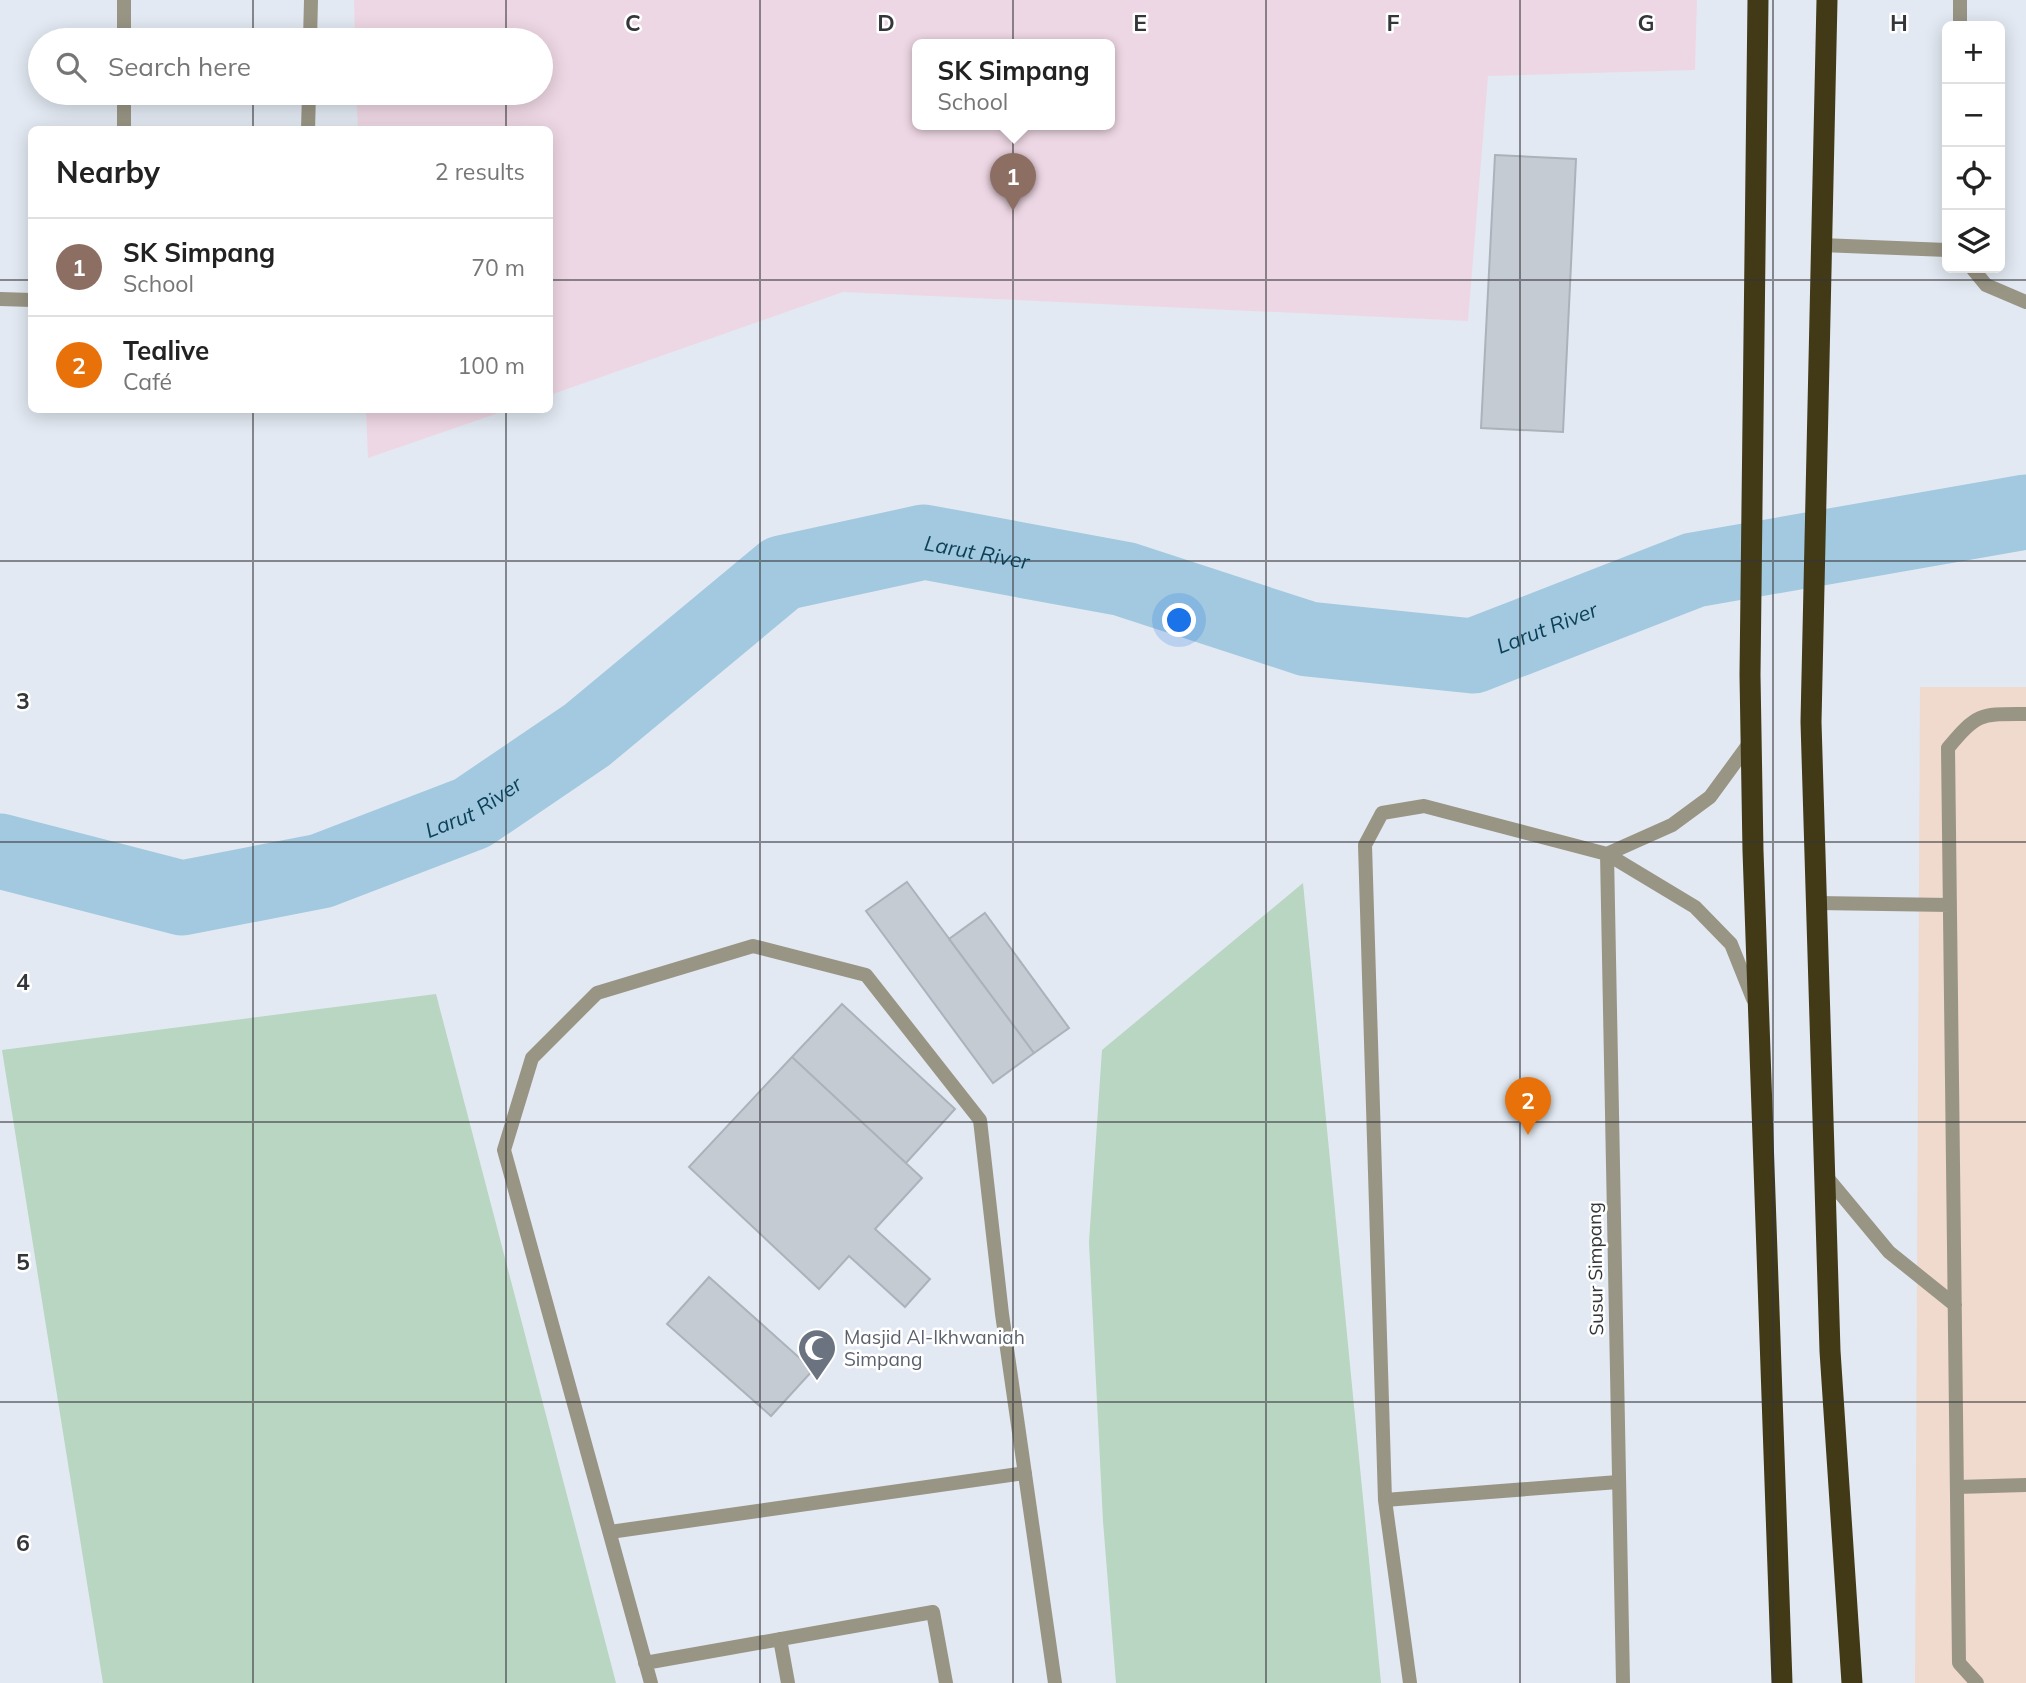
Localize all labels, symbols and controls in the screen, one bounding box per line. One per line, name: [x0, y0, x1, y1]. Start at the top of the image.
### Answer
text: C: [625, 8, 641, 37]
text: D: [877, 8, 895, 37]
text: E: [1133, 8, 1147, 37]
text: F: [1386, 8, 1400, 37]
text: G: [1637, 8, 1655, 37]
text: H: [1890, 8, 1908, 37]
map controls: [1942, 21, 2005, 273]
button: +: [1942, 21, 2005, 84]
search box: [28, 28, 553, 105]
popup: [912, 39, 1115, 130]
icon: search: [52, 48, 90, 86]
text: Search here: [108, 50, 251, 83]
text: SK Simpang: [937, 54, 1090, 87]
button: −: [1942, 84, 2005, 147]
text: School: [937, 87, 1008, 116]
button: locate: [1942, 147, 2005, 210]
text: Nearby: [56, 153, 160, 191]
pin: 1: [990, 153, 1036, 211]
text: 2 results: [435, 157, 525, 186]
button: layers: [1942, 210, 2005, 273]
text: SK Simpang: [123, 236, 275, 269]
text: 1: [72, 253, 86, 282]
text: 70 m: [471, 253, 525, 282]
text: School: [123, 269, 194, 298]
text: Tealive: [123, 334, 209, 367]
text: 2: [72, 351, 86, 380]
text: 100 m: [457, 351, 525, 380]
text: Café: [123, 367, 172, 396]
water label: Larut River: [922, 529, 1033, 574]
water label: Larut River: [1492, 595, 1602, 659]
your location: [1162, 603, 1196, 637]
text: 3: [16, 686, 30, 715]
water label: Larut River: [421, 770, 527, 843]
text: 4: [16, 967, 30, 996]
pin: 2: [1505, 1077, 1551, 1135]
street label: Susur Simpang: [1582, 1202, 1608, 1336]
text: 5: [16, 1247, 30, 1276]
place label: Masjid Al-Ikhwaniah Simpang: [844, 1325, 1025, 1371]
mosque icon: Masjid Al-Ikhwaniah Simpang: [796, 1327, 838, 1382]
text: 6: [16, 1528, 30, 1557]

